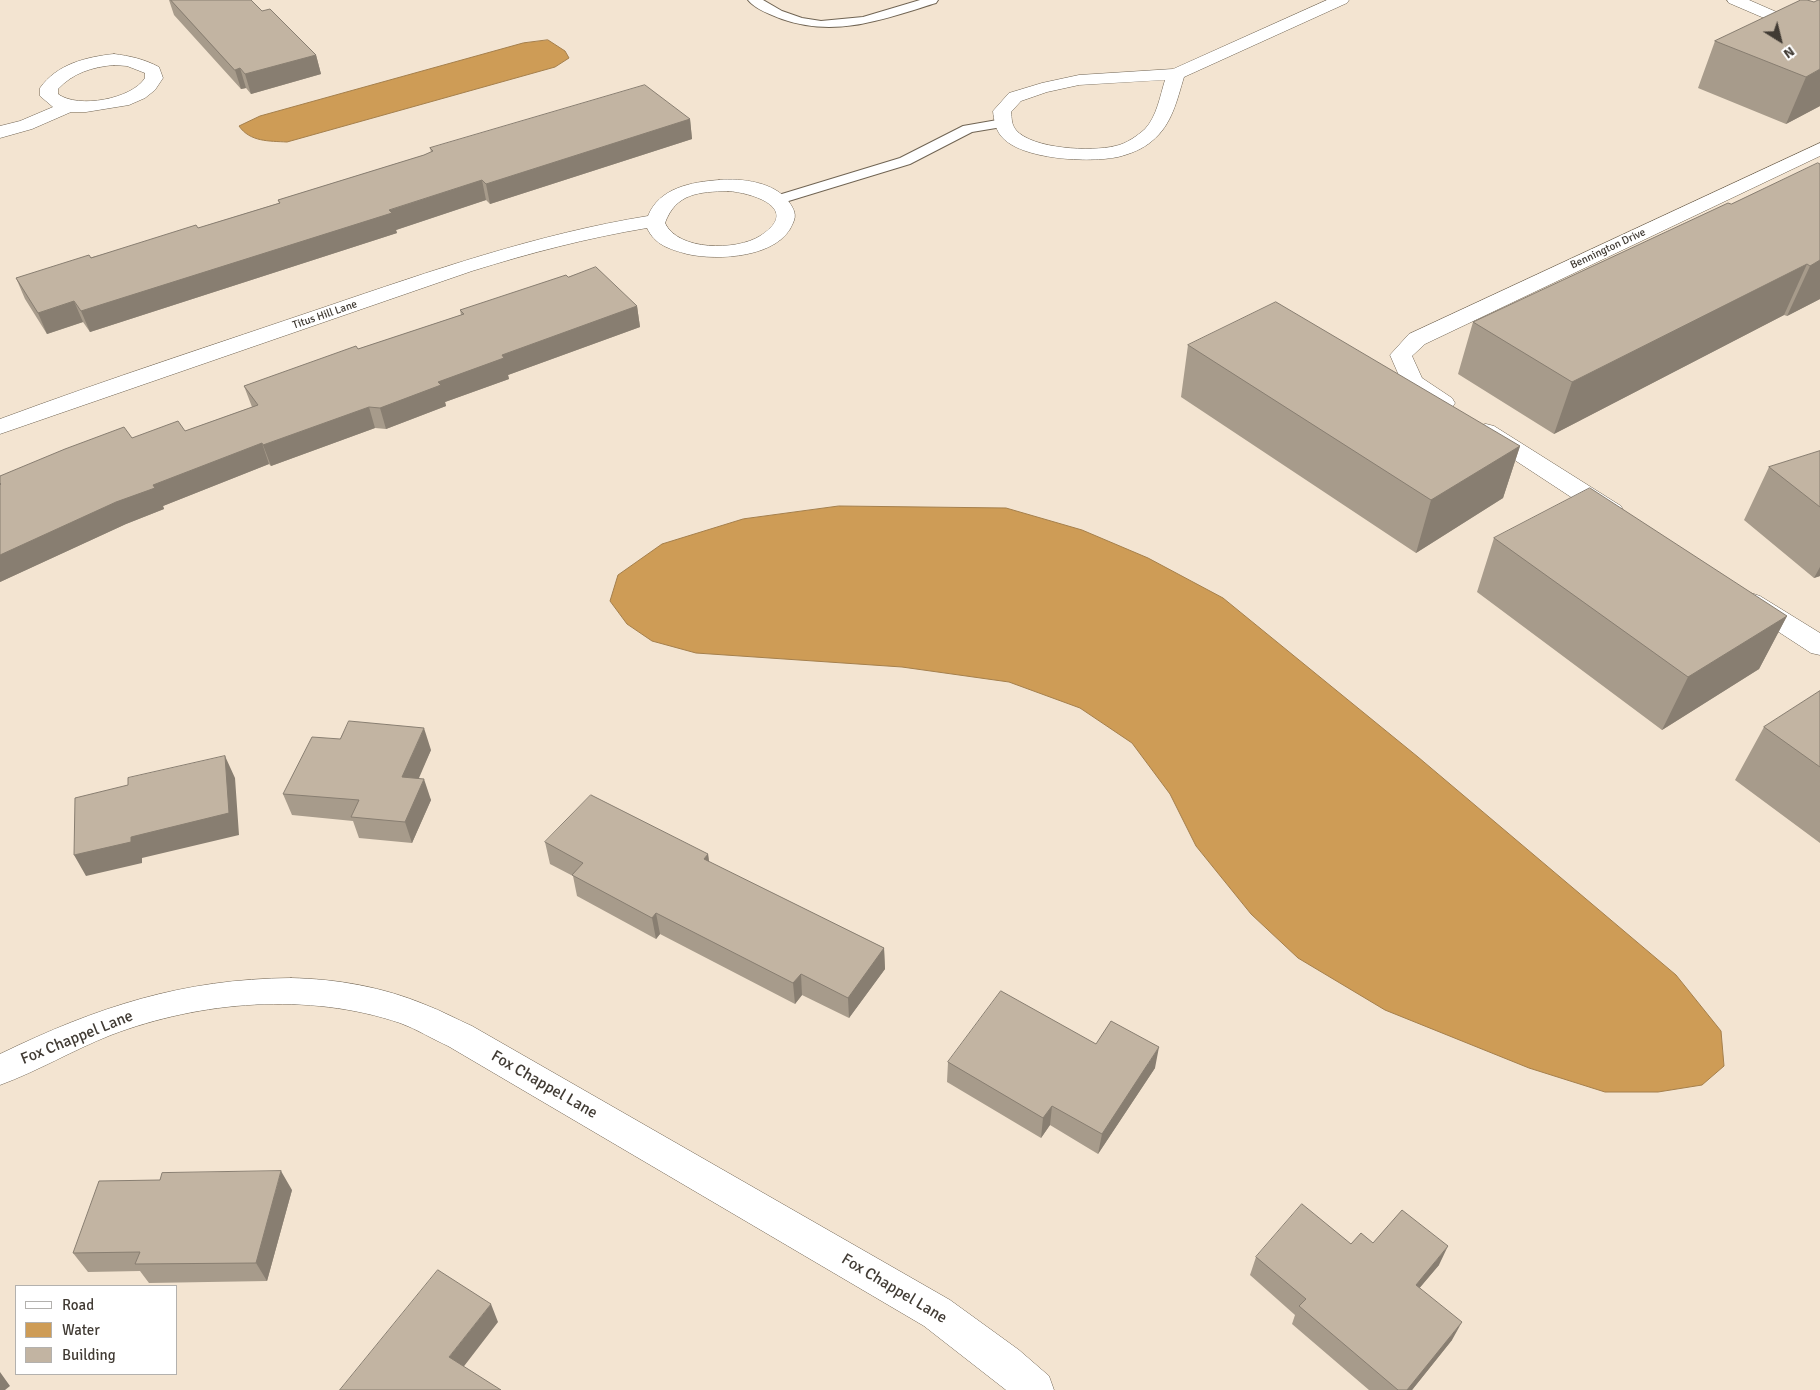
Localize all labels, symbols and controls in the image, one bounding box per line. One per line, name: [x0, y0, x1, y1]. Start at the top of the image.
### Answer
north arrow: [1755, 15, 1805, 65]
text: N: [1780, 43, 1798, 62]
street label: Bennington Drive: [1568, 226, 1648, 272]
street label: Titus Hill Lane: [291, 298, 359, 332]
street label: Fox Chappel Lane: [18, 1007, 136, 1069]
street label: Fox Chappel Lane: [487, 1047, 601, 1123]
street label: Fox Chappel Lane: [838, 1250, 950, 1328]
legend: [15, 1285, 178, 1375]
text: Road: [62, 1296, 94, 1314]
text: Water: [62, 1321, 100, 1339]
text: Building: [62, 1346, 116, 1364]

